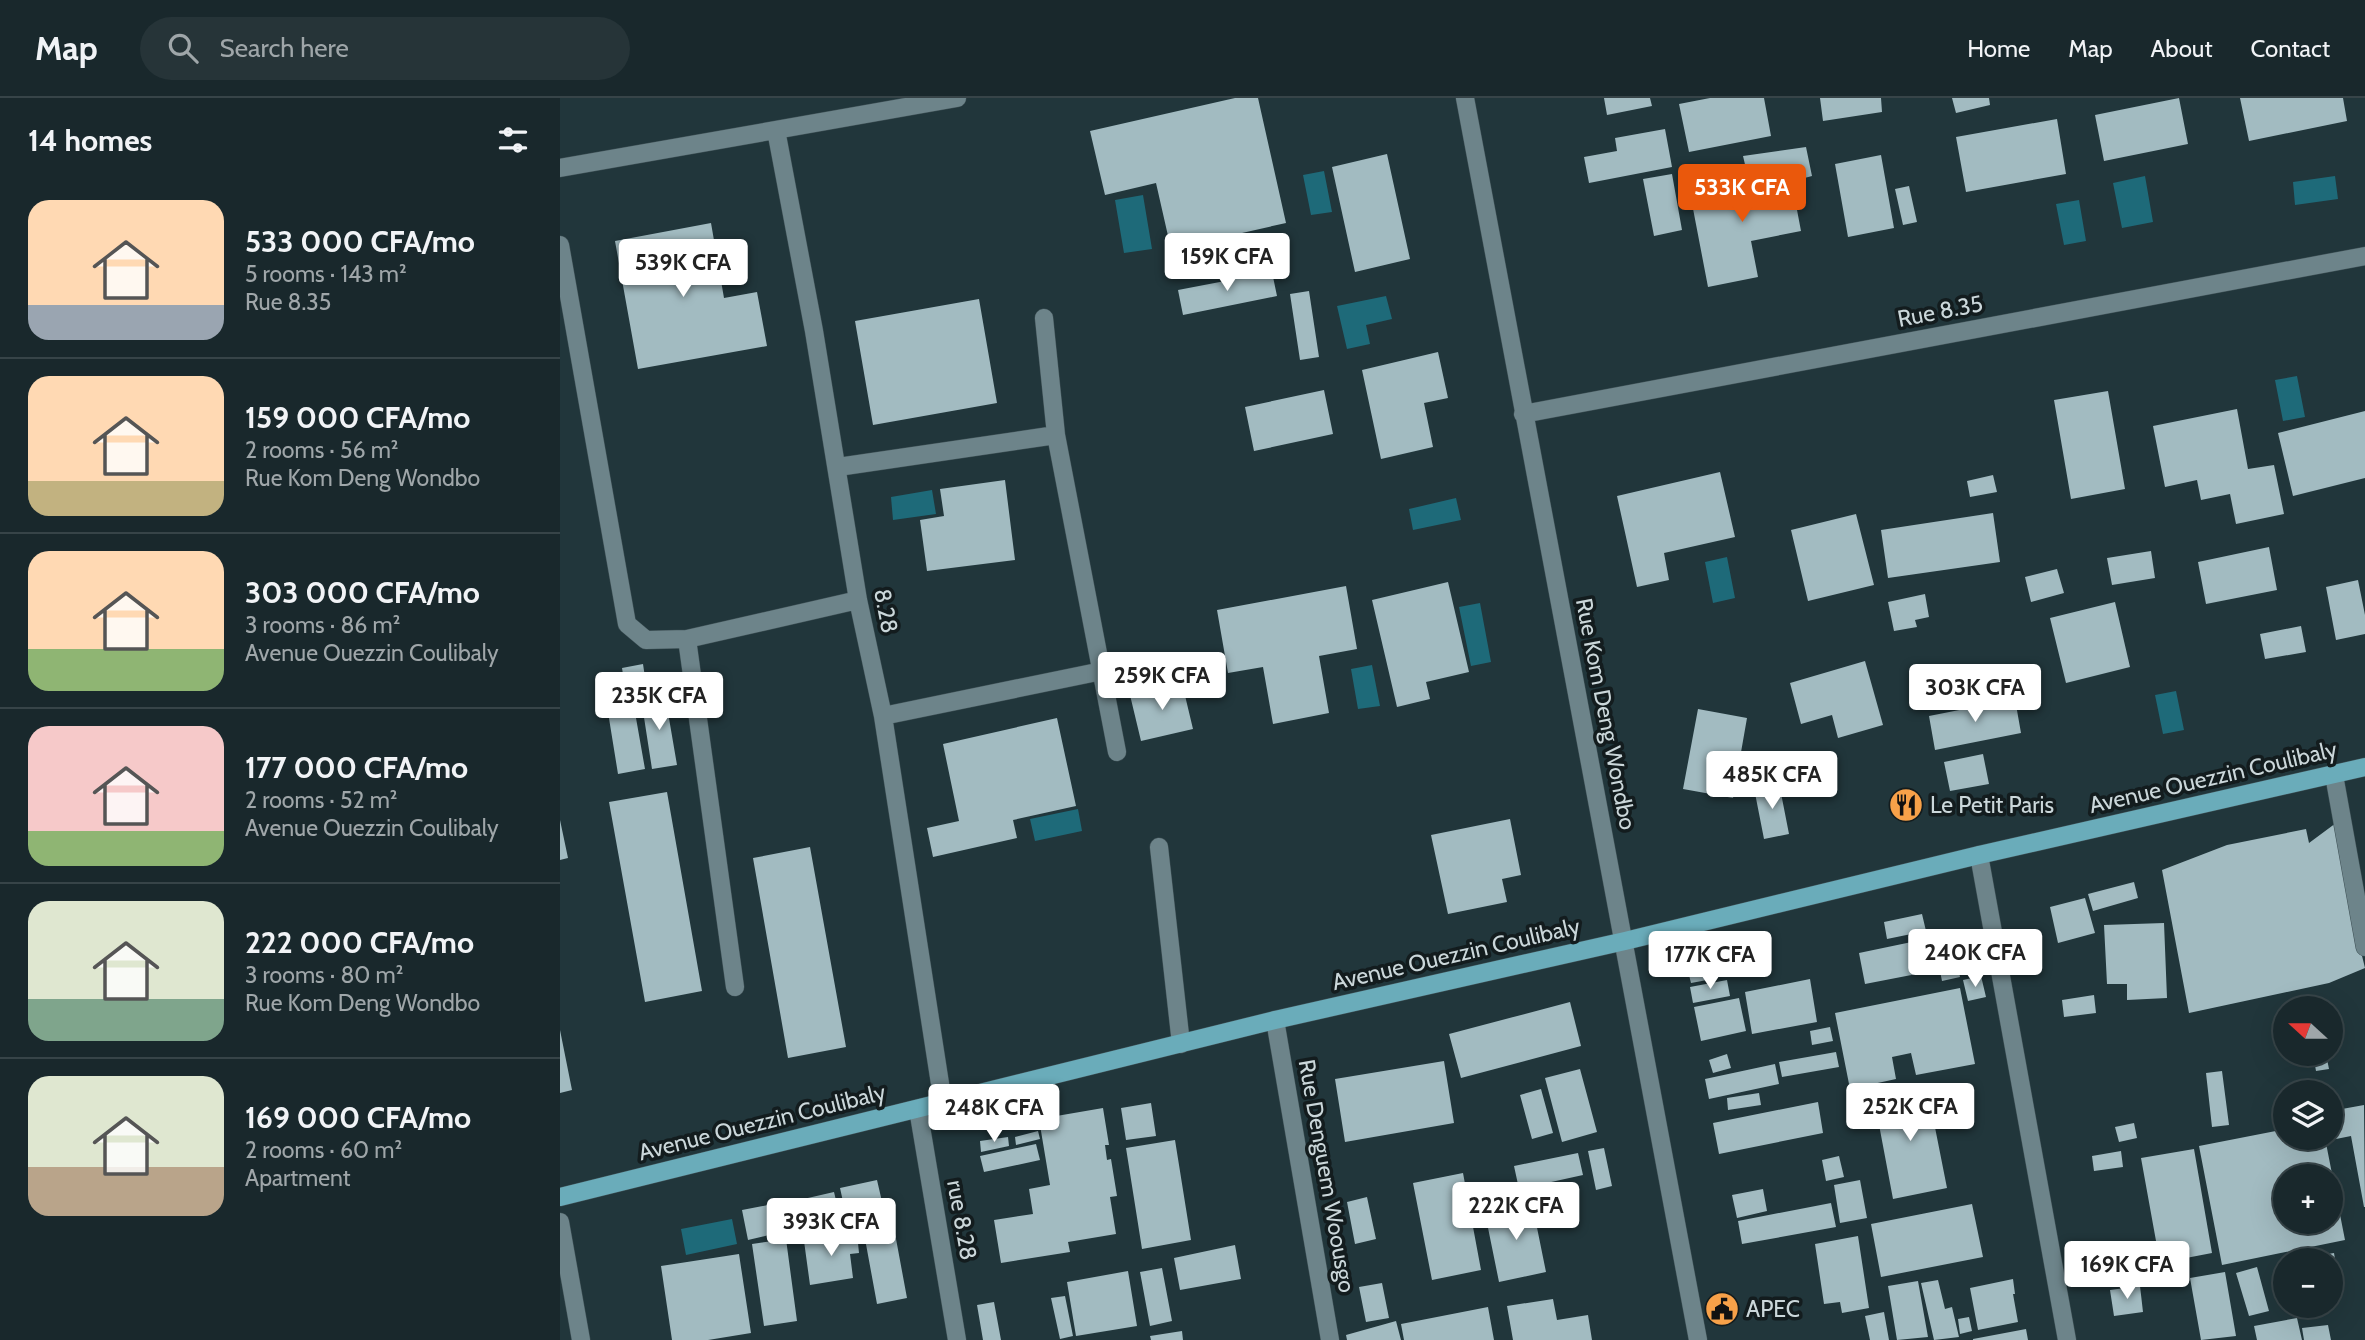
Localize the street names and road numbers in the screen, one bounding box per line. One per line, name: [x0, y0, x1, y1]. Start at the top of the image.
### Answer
street label: Rue 8.35: [1895, 289, 1985, 333]
street label: 8.28: [868, 586, 904, 636]
street label: Rue Kom Deng Wondbo: [1570, 596, 1642, 832]
street label: Avenue Ouezzin Coulibaly: [2086, 735, 2340, 819]
street label: Avenue Ouezzin Coulibaly: [1329, 912, 1583, 996]
street label: Rue Denguem Woousgo: [1293, 1057, 1361, 1295]
street label: Avenue Ouezzin Coulibaly: [636, 1078, 889, 1166]
street label: rue 8.28: [941, 1178, 983, 1262]

